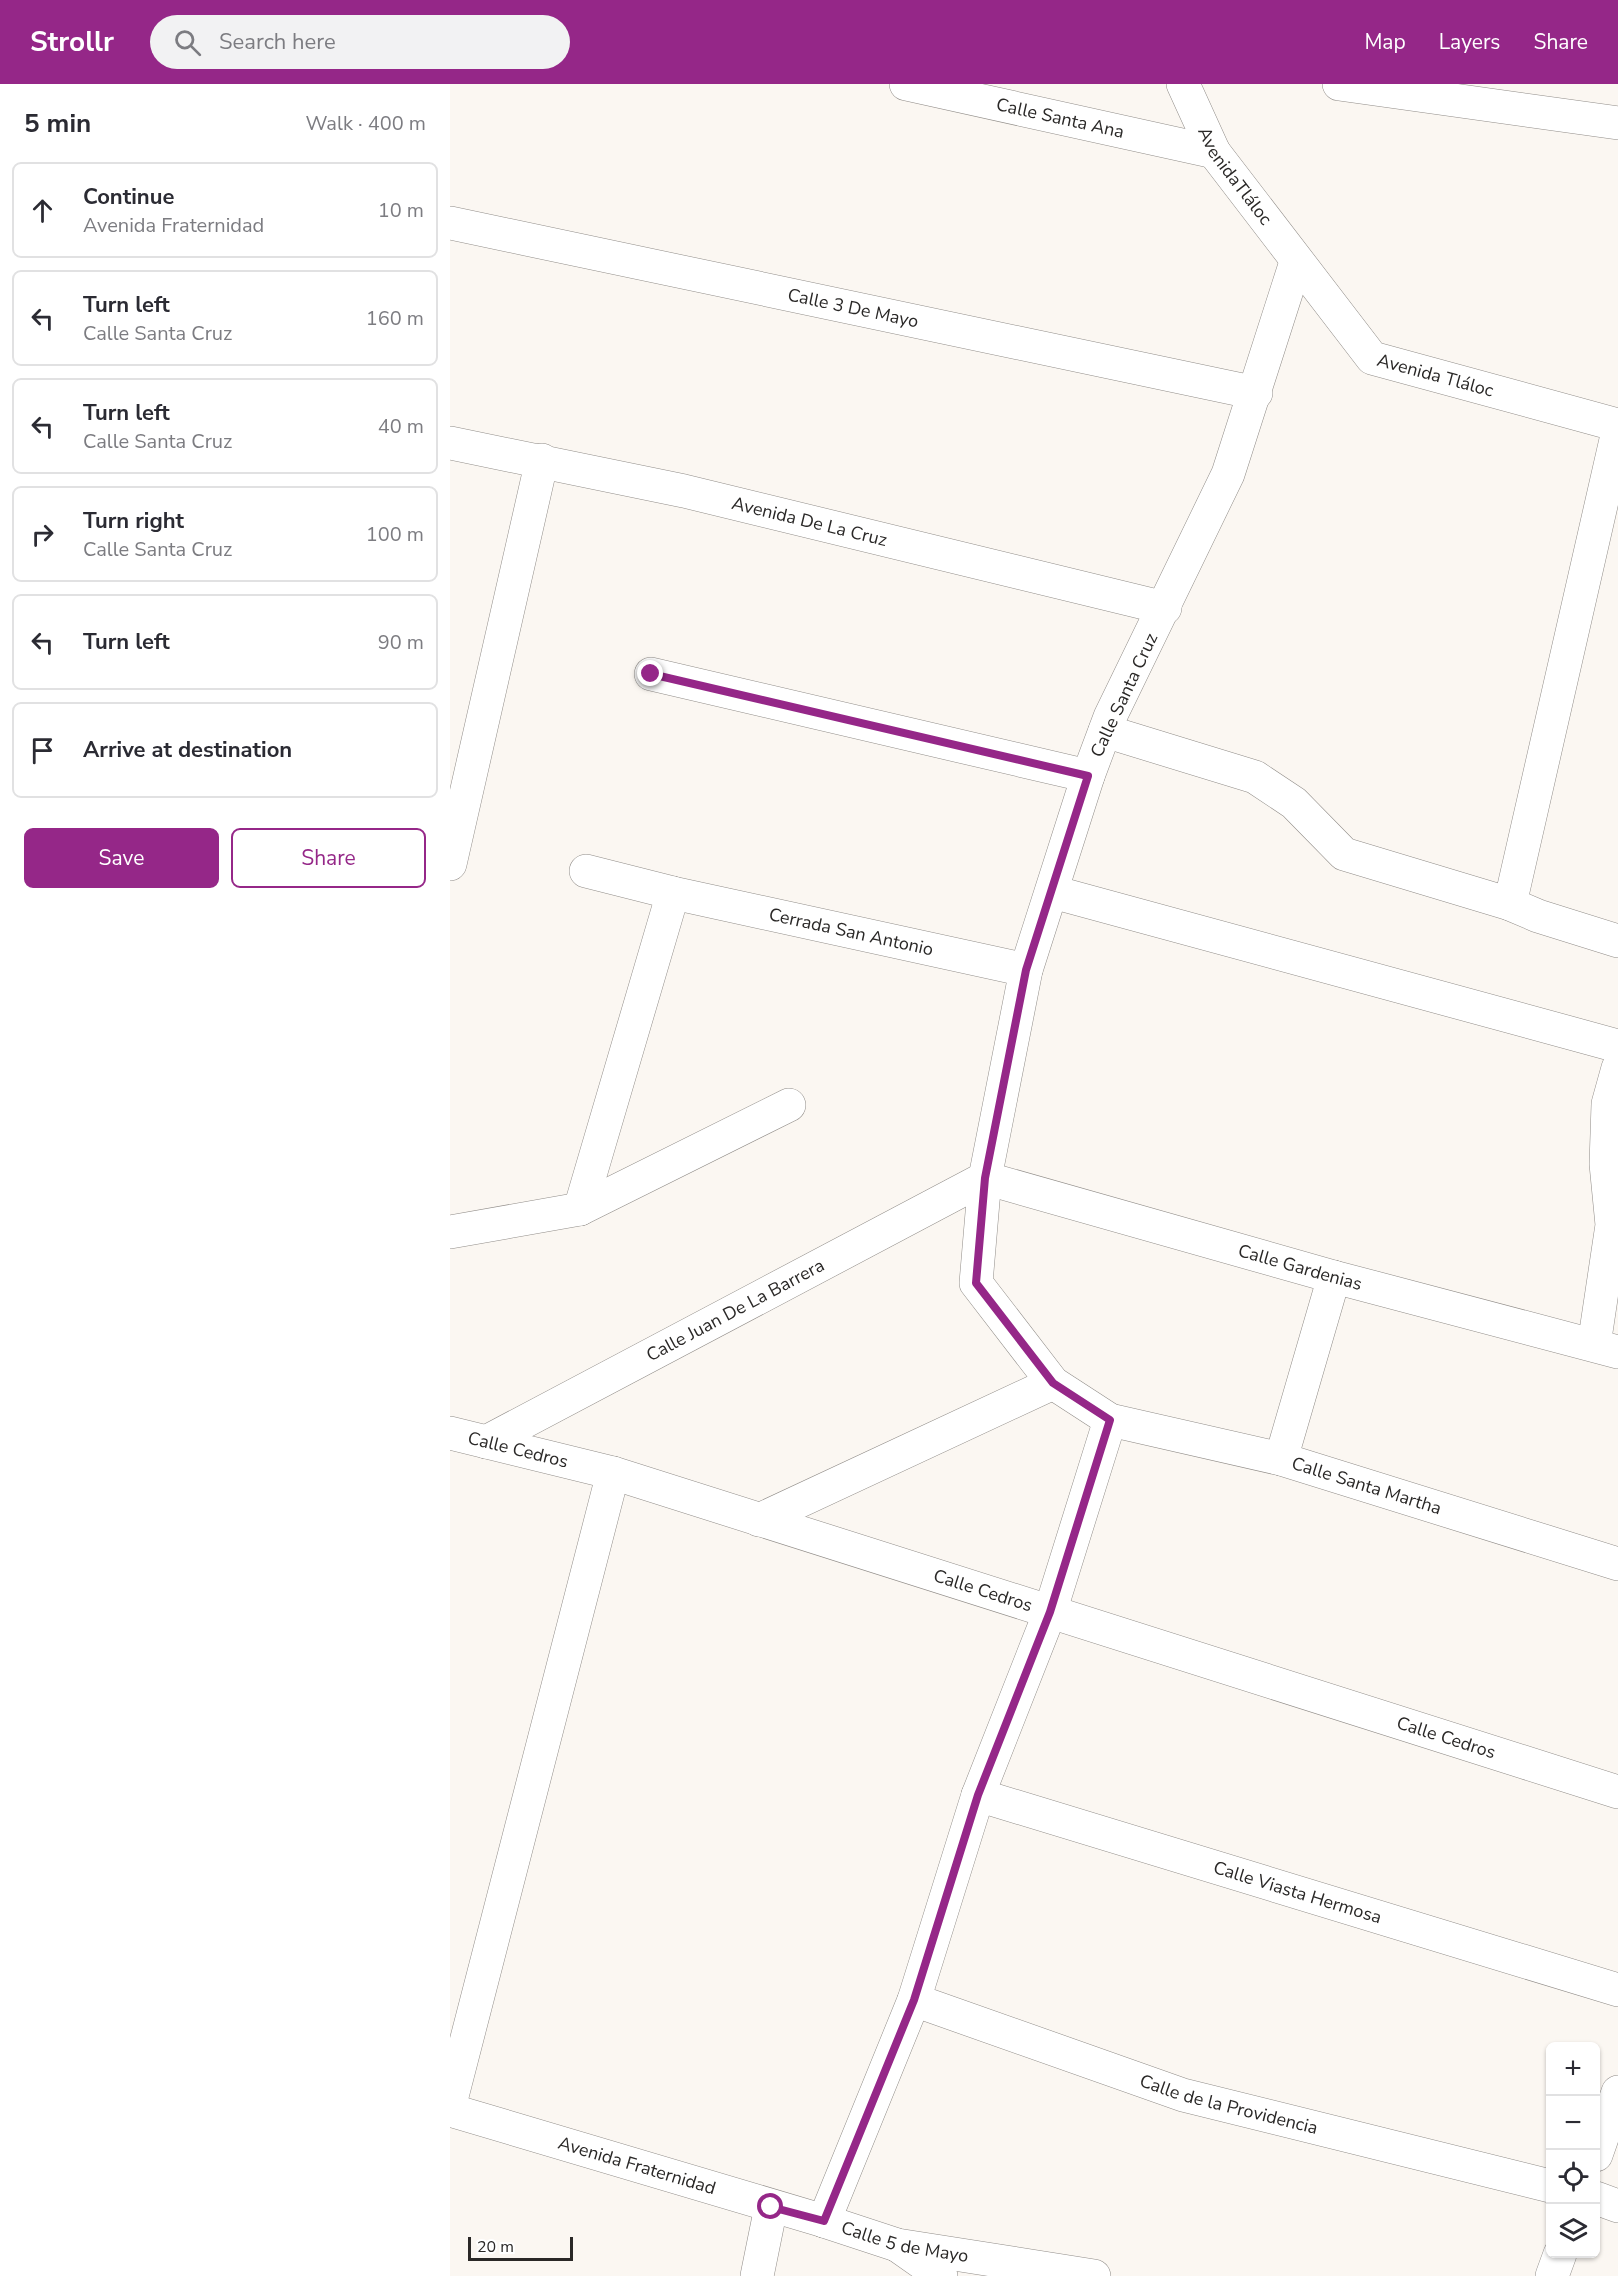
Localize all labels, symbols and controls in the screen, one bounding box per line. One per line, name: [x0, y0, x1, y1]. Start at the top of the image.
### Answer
search box: [150, 15, 570, 69]
text: Strollr: [30, 23, 114, 61]
icon: search: [171, 26, 204, 59]
text: Search here: [219, 27, 336, 57]
text: Map: [1364, 28, 1406, 56]
text: Layers: [1439, 28, 1500, 56]
text: Share: [1533, 28, 1588, 56]
street label: Calle Santa Ana: [994, 92, 1127, 144]
text: 5 min: [24, 106, 91, 141]
text: Walk · 400 m: [306, 110, 426, 137]
street label: AvenidaTláloc: [1192, 123, 1278, 230]
text: Continue: [83, 182, 174, 212]
icon: ahead: [26, 194, 59, 227]
text: 10 m: [378, 197, 424, 224]
text: Avenida Fraternidad: [83, 212, 264, 239]
street label: Calle 3 De Mayo: [785, 283, 921, 334]
text: Turn left: [83, 290, 170, 320]
icon: left: [26, 302, 59, 335]
text: 160 m: [366, 305, 424, 332]
text: Calle Santa Cruz: [83, 320, 232, 347]
street label: Avenida Tláloc: [1374, 348, 1496, 403]
text: Turn left: [83, 398, 170, 428]
icon: left: [26, 410, 59, 443]
text: 40 m: [378, 413, 424, 440]
text: Calle Santa Cruz: [83, 428, 232, 455]
street label: Avenida De La Cruz: [729, 491, 890, 552]
text: Turn right: [83, 506, 184, 536]
icon: right: [26, 518, 59, 551]
text: 100 m: [366, 521, 424, 548]
text: Calle Santa Cruz: [83, 536, 232, 563]
icon: left: [26, 626, 59, 659]
text: Turn left: [83, 627, 170, 657]
text: 90 m: [378, 629, 424, 656]
street label: Calle Santa Cruz: [1085, 629, 1163, 761]
route end: [637, 660, 663, 686]
icon: arrive: [26, 734, 59, 767]
text: Arrive at destination: [83, 735, 292, 765]
button: Save: [24, 828, 219, 888]
button: Share: [231, 828, 426, 888]
street label: Cerrada San Antonio: [767, 902, 936, 961]
street label: Calle Gardenias: [1235, 1238, 1365, 1296]
street label: Calle Juan De La Barrera: [642, 1253, 828, 1367]
street label: Calle Cedros: [465, 1426, 571, 1474]
street label: Calle Santa Martha: [1289, 1451, 1444, 1520]
street label: Calle Cedros: [930, 1563, 1036, 1617]
street label: Calle Cedros: [1394, 1710, 1499, 1764]
street label: Calle Viasta Hermosa: [1210, 1855, 1385, 1929]
map controls: [1546, 2042, 1600, 2258]
button: +: [1546, 2042, 1600, 2096]
street label: Calle de la Providencia: [1136, 2069, 1320, 2140]
button: −: [1546, 2096, 1600, 2150]
street label: Avenida Fraternidad: [555, 2131, 719, 2200]
button: locate: [1546, 2150, 1600, 2204]
route start: [757, 2193, 783, 2219]
button: layers: [1546, 2204, 1600, 2258]
street label: Calle 5 de Mayo: [838, 2215, 970, 2268]
scale bar: [468, 2234, 573, 2262]
text: 20 m: [477, 2236, 514, 2258]

